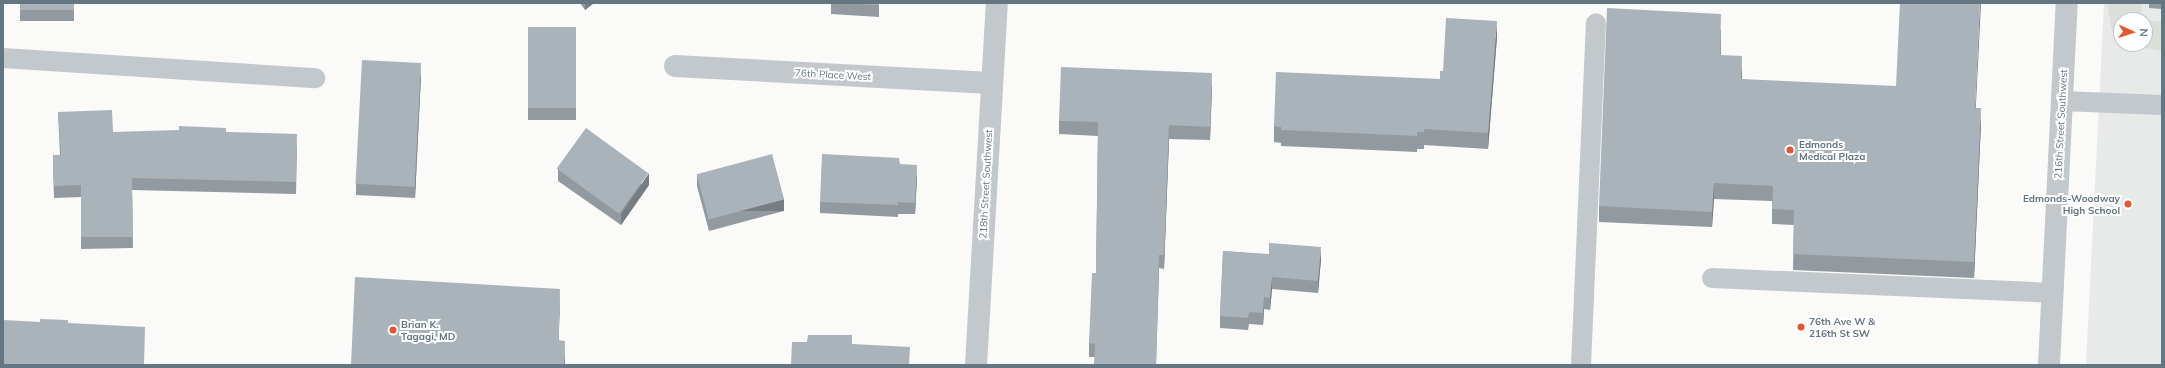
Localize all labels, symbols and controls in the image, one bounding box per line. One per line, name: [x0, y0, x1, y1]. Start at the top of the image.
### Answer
north arrow: [2113, 12, 2153, 52]
text: N: [2137, 28, 2151, 37]
street label: 76th Place West: [795, 67, 871, 83]
street label: 216th Street Southwest: [2052, 69, 2070, 179]
street label: 218th Street Southwest: [977, 129, 995, 239]
place label: Edmonds Medical Plaza: [1799, 138, 1865, 162]
marker: Edmonds Medical Plaza: [1784, 144, 1796, 156]
place label: Edmonds-Woodway High School: [2023, 192, 2120, 216]
marker: Edmonds-Woodway High School: [2123, 199, 2133, 209]
place label: 76th Ave W & 216th St SW: [1809, 315, 1875, 338]
place label: Brian K. Tagagi, MD: [401, 318, 455, 342]
marker: 76th Ave W & 216th St SW: [1796, 322, 1806, 332]
marker: Brian K. Tagagi, MD: [388, 325, 398, 335]

